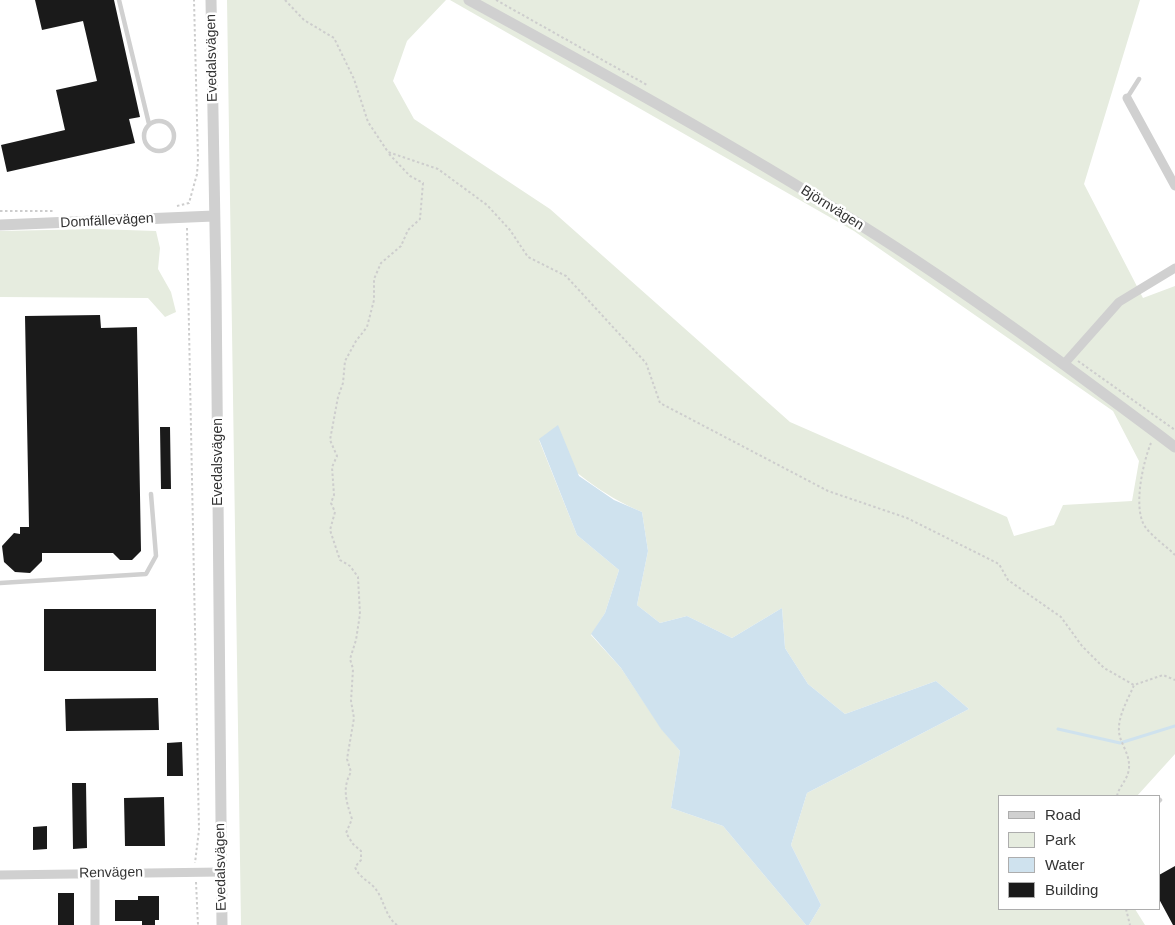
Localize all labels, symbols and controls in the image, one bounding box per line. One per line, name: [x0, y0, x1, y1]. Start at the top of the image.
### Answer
street label: Evedalsvägen: [203, 14, 221, 102]
street label: Björnvägen: [798, 182, 866, 234]
street label: Domfällevägen: [60, 210, 154, 232]
street label: Evedalsvägen: [210, 418, 226, 506]
legend: [998, 795, 1160, 910]
text: Road: [1045, 806, 1081, 823]
street label: Evedalsvägen: [212, 823, 230, 911]
text: Park: [1045, 831, 1076, 848]
text: Water: [1045, 856, 1084, 873]
street label: Renvägen: [79, 864, 143, 882]
text: Building: [1045, 881, 1098, 898]

